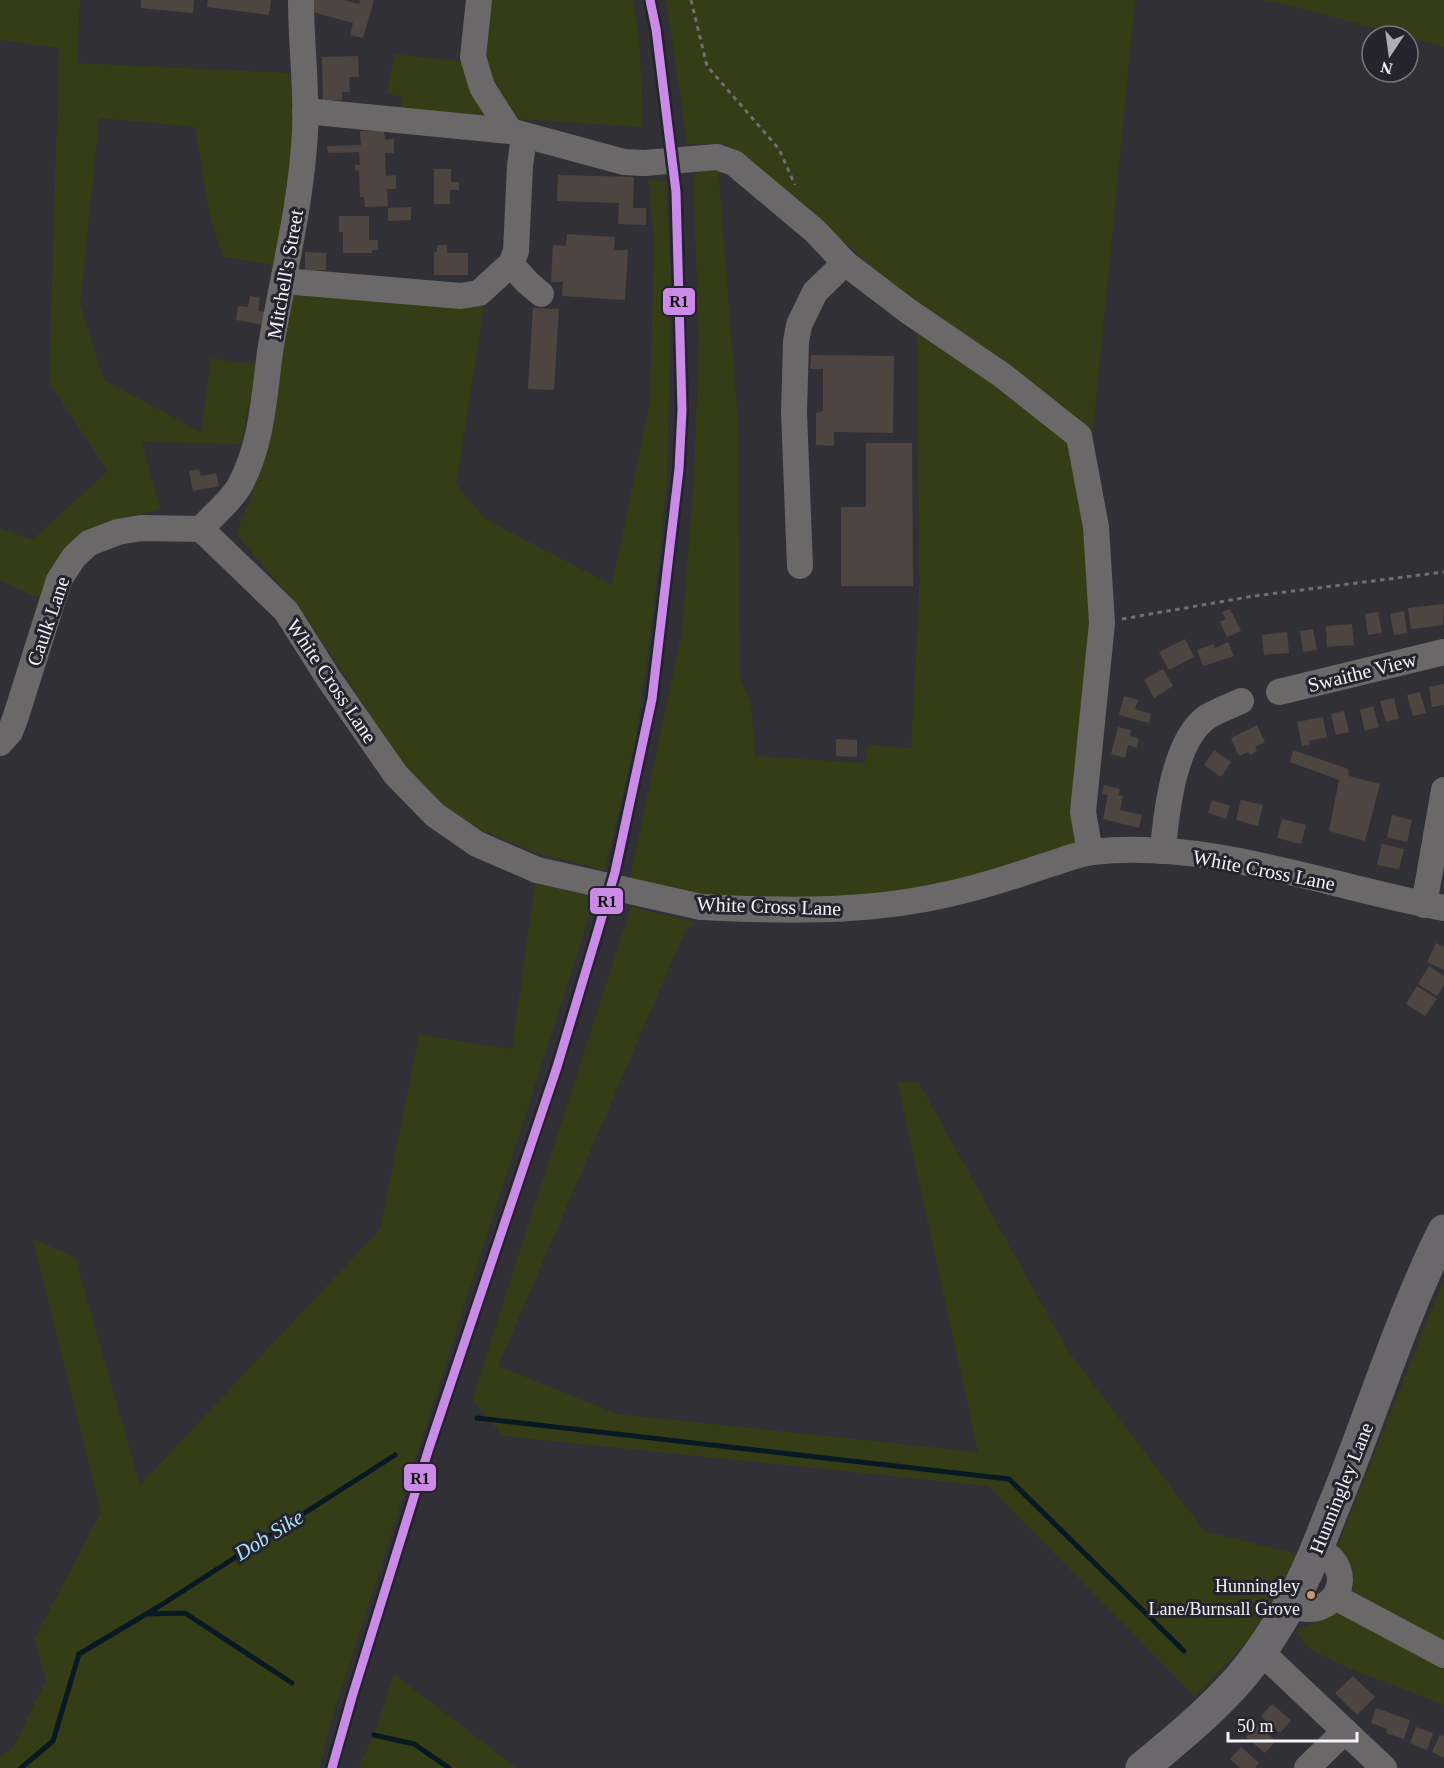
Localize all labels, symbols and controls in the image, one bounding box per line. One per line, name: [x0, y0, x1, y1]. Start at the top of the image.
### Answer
north arrow: [1360, 24, 1420, 84]
text: N: [1379, 58, 1394, 78]
street label: Mitchell's Street: [263, 207, 307, 340]
line badge: R1: [662, 287, 696, 316]
text: R1: [669, 293, 689, 310]
street label: Caulk Lane: [23, 573, 74, 668]
street label: White Cross Lane: [283, 615, 382, 747]
street label: Swaithe View: [1305, 648, 1419, 696]
street label: White Cross Lane: [1191, 845, 1337, 895]
line badge: R1: [589, 887, 624, 915]
street label: White Cross Lane: [696, 892, 842, 920]
text: R1: [597, 893, 617, 910]
street label: Hunningley Lane: [1305, 1419, 1378, 1557]
line badge: R1: [403, 1463, 437, 1492]
text: R1: [410, 1470, 430, 1487]
water label: Dob Sike: [229, 1505, 308, 1566]
place label: Hunningley Lane/Burnsall Grove: [1149, 1576, 1300, 1619]
marker: Hunningley Lane/Burnsall Grove: [1305, 1589, 1317, 1601]
scale bar: [1228, 1705, 1357, 1743]
text: 50 m: [1237, 1716, 1274, 1736]

